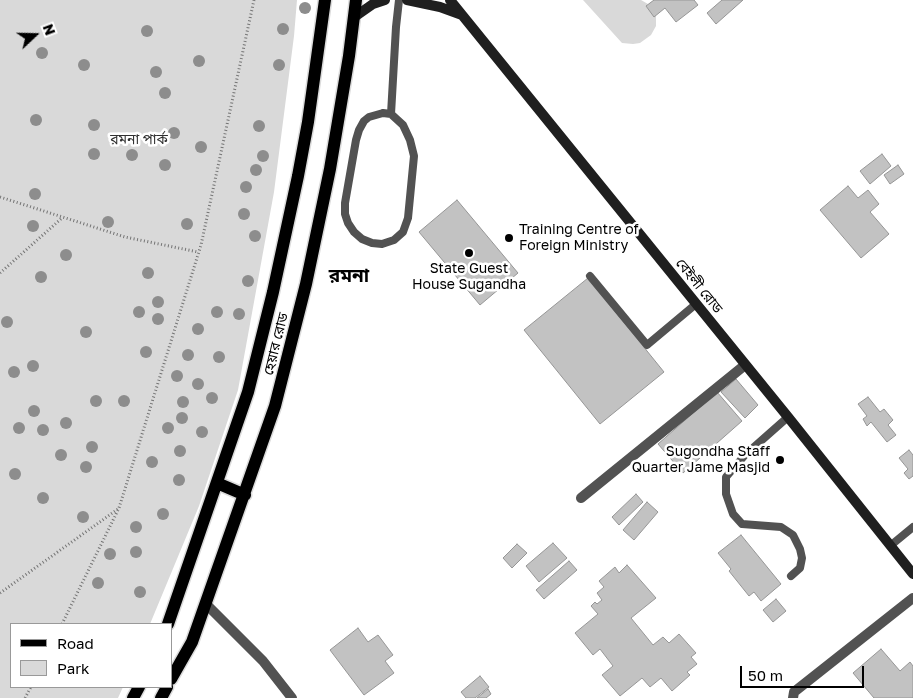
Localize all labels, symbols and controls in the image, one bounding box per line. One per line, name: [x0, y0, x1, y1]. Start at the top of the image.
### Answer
north arrow: [10, 10, 60, 60]
text: N: [40, 21, 59, 37]
park label: রমনা পার্ক: [110, 132, 168, 148]
place label: Training Centre of Foreign Ministry: [519, 222, 639, 254]
marker: Training Centre of Foreign Ministry: [503, 232, 515, 244]
marker: State Guest House Sugandha: [463, 247, 475, 259]
street label: বেইলী রোড: [672, 255, 726, 317]
place label: State Guest House Sugandha: [412, 261, 526, 294]
district label: রমনা: [329, 265, 369, 287]
street label: হেয়ার রোড: [260, 311, 292, 377]
place label: Sugondha Staff Quarter Jame Masjid: [632, 444, 770, 477]
marker: Sugondha Staff Quarter Jame Masjid: [774, 454, 786, 466]
legend: [10, 623, 172, 688]
text: Road: [57, 634, 94, 652]
scale bar: [743, 656, 867, 688]
text: Park: [57, 659, 89, 677]
text: 50 m: [748, 666, 783, 684]

